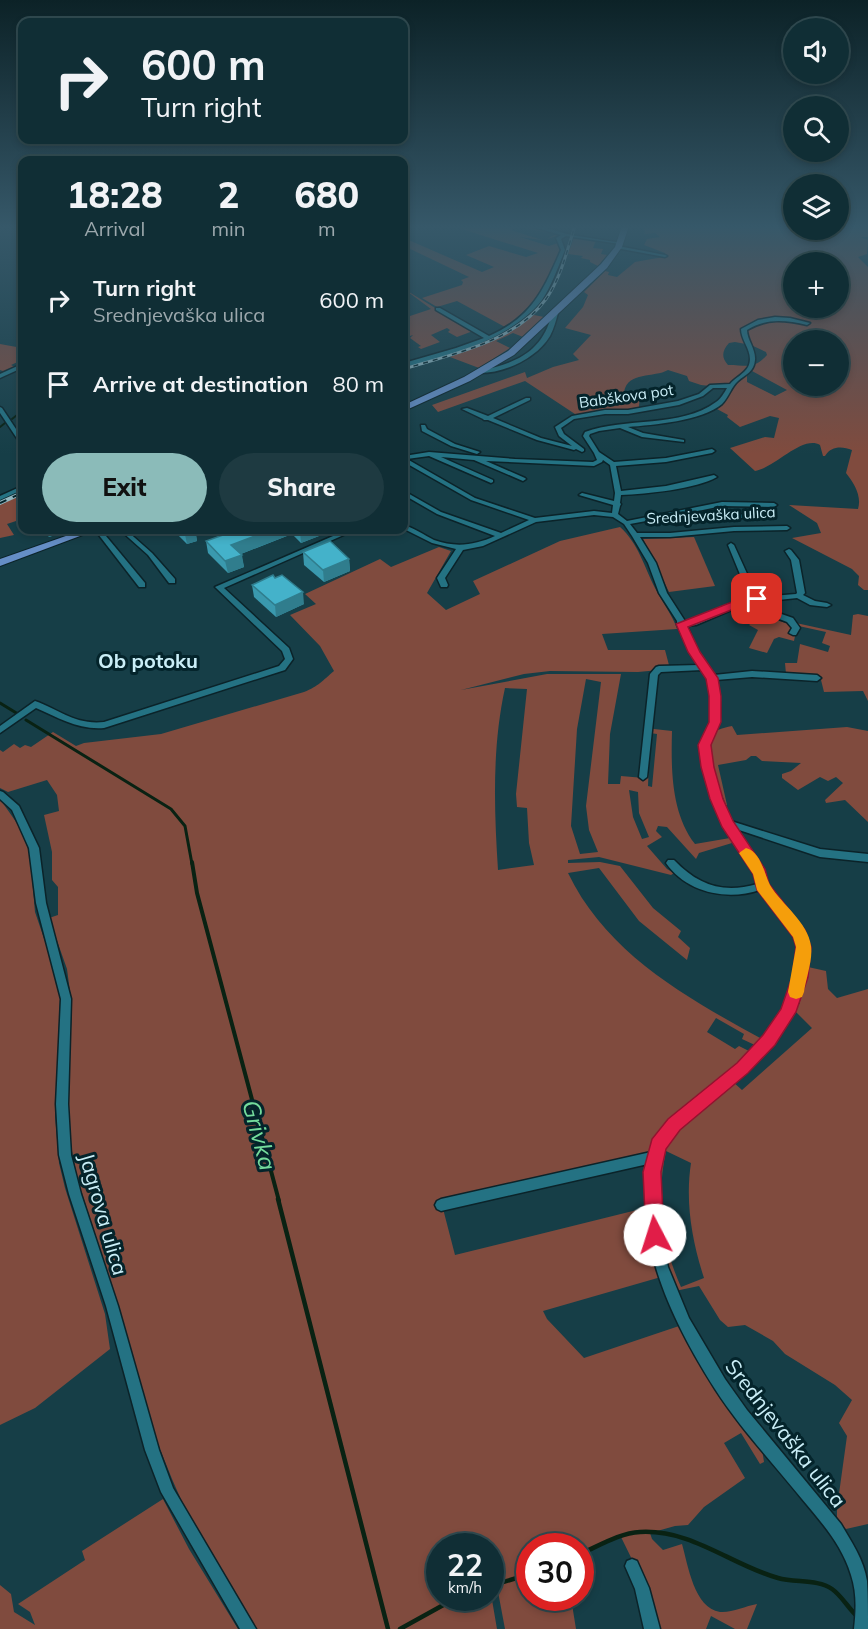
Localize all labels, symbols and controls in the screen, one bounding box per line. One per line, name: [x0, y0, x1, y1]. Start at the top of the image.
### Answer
map controls: [783, 18, 849, 396]
button: sound: [783, 18, 849, 84]
text: 600 m: [141, 38, 266, 91]
icon: right: [42, 42, 120, 120]
text: Turn right: [141, 90, 261, 124]
button: search: [783, 96, 849, 162]
text: 18:28: [67, 172, 163, 217]
text: 2: [218, 172, 239, 217]
text: 680: [294, 172, 359, 217]
button: layers: [783, 174, 849, 240]
text: Arrival: [84, 216, 145, 241]
text: min: [211, 216, 246, 241]
text: m: [318, 216, 336, 241]
button: +: [783, 252, 849, 318]
text: Turn right: [93, 274, 196, 302]
icon: right: [42, 284, 75, 317]
text: 600 m: [319, 286, 384, 314]
text: Srednjevaška ulica: [93, 302, 265, 327]
button: −: [783, 330, 849, 396]
icon: arrive: [42, 368, 75, 401]
text: Arrive at destination: [93, 370, 308, 398]
text: 80 m: [333, 370, 384, 398]
street label: Babškova pot: [578, 380, 674, 412]
button: Exit: [42, 453, 207, 522]
button: Share: [219, 453, 384, 522]
street label: Srednjevaška ulica: [646, 502, 776, 528]
pin: [731, 573, 782, 624]
icon: arrive: [740, 582, 773, 615]
district label: Ob potoku: [98, 648, 198, 673]
water label: Grivka: [236, 1097, 284, 1173]
street label: Jagrova ulica: [74, 1150, 134, 1278]
position arrow: [623, 1203, 687, 1267]
street label: Srednjevaška ulica: [720, 1354, 852, 1512]
speed limit sign: 30: [516, 1533, 594, 1611]
text: 22: [447, 1546, 483, 1584]
text: km/h: [448, 1578, 482, 1597]

